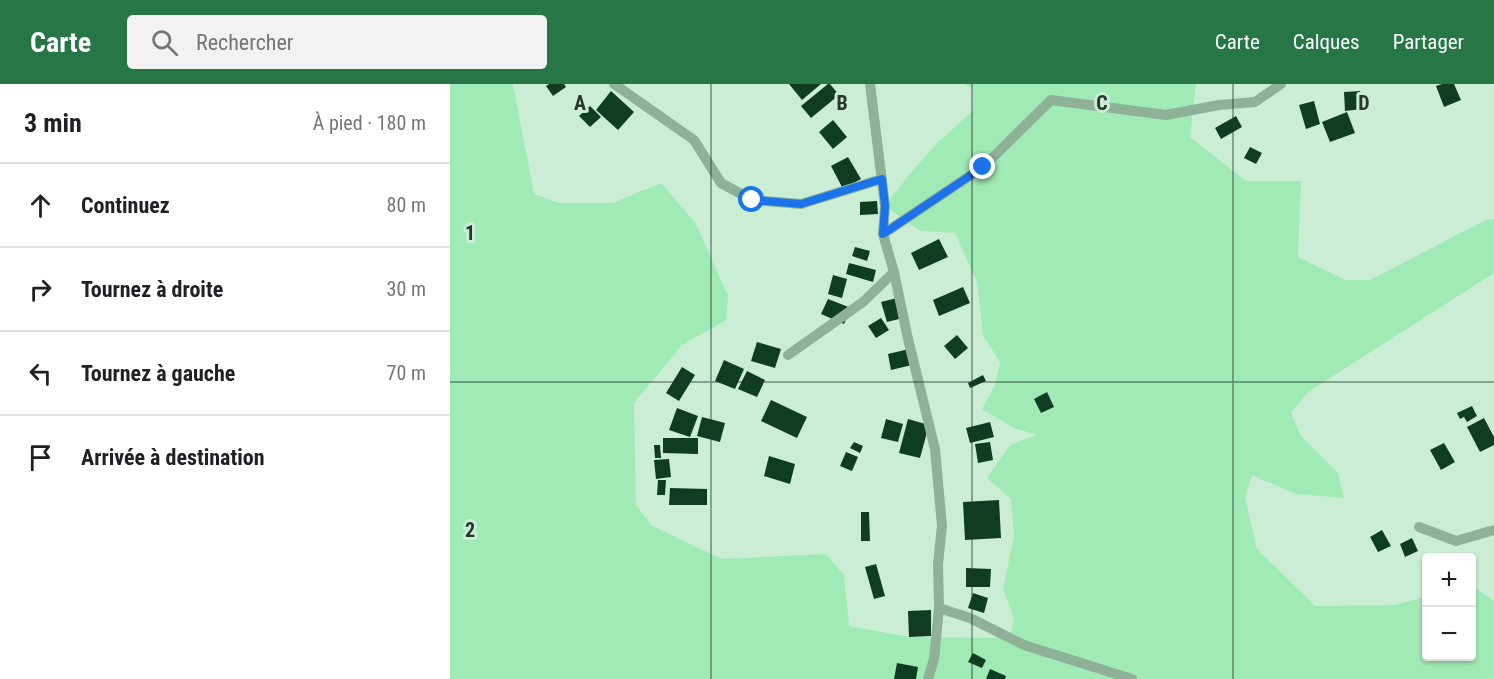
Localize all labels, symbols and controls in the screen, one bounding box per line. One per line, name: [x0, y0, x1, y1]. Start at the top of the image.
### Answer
search box: [127, 15, 547, 69]
text: Carte: [30, 26, 91, 59]
icon: search: [148, 26, 181, 59]
text: Rechercher: [196, 30, 293, 55]
text: Carte: [1215, 30, 1260, 54]
text: Calques: [1293, 30, 1360, 54]
text: Partager: [1393, 30, 1464, 54]
text: A: [574, 91, 586, 115]
text: B: [836, 91, 848, 115]
text: C: [1096, 91, 1108, 115]
text: D: [1358, 91, 1370, 115]
text: 3 min: [24, 108, 82, 138]
text: À pied · 180 m: [313, 111, 426, 135]
route end: [969, 153, 995, 179]
route start: [738, 186, 764, 212]
icon: ahead: [24, 189, 57, 222]
text: Continuez: [81, 193, 170, 218]
text: 80 m: [387, 193, 426, 217]
text: 1: [465, 221, 475, 245]
icon: right: [24, 273, 57, 306]
text: Tournez à droite: [81, 277, 223, 302]
text: 30 m: [387, 277, 426, 301]
icon: left: [24, 357, 57, 390]
text: Tournez à gauche: [81, 361, 235, 386]
text: 70 m: [387, 361, 426, 385]
icon: arrive: [24, 441, 57, 474]
text: Arrivée à destination: [81, 445, 265, 470]
text: 2: [465, 518, 475, 542]
map controls: [1422, 553, 1476, 661]
button: +: [1422, 553, 1476, 607]
button: −: [1422, 607, 1476, 661]

